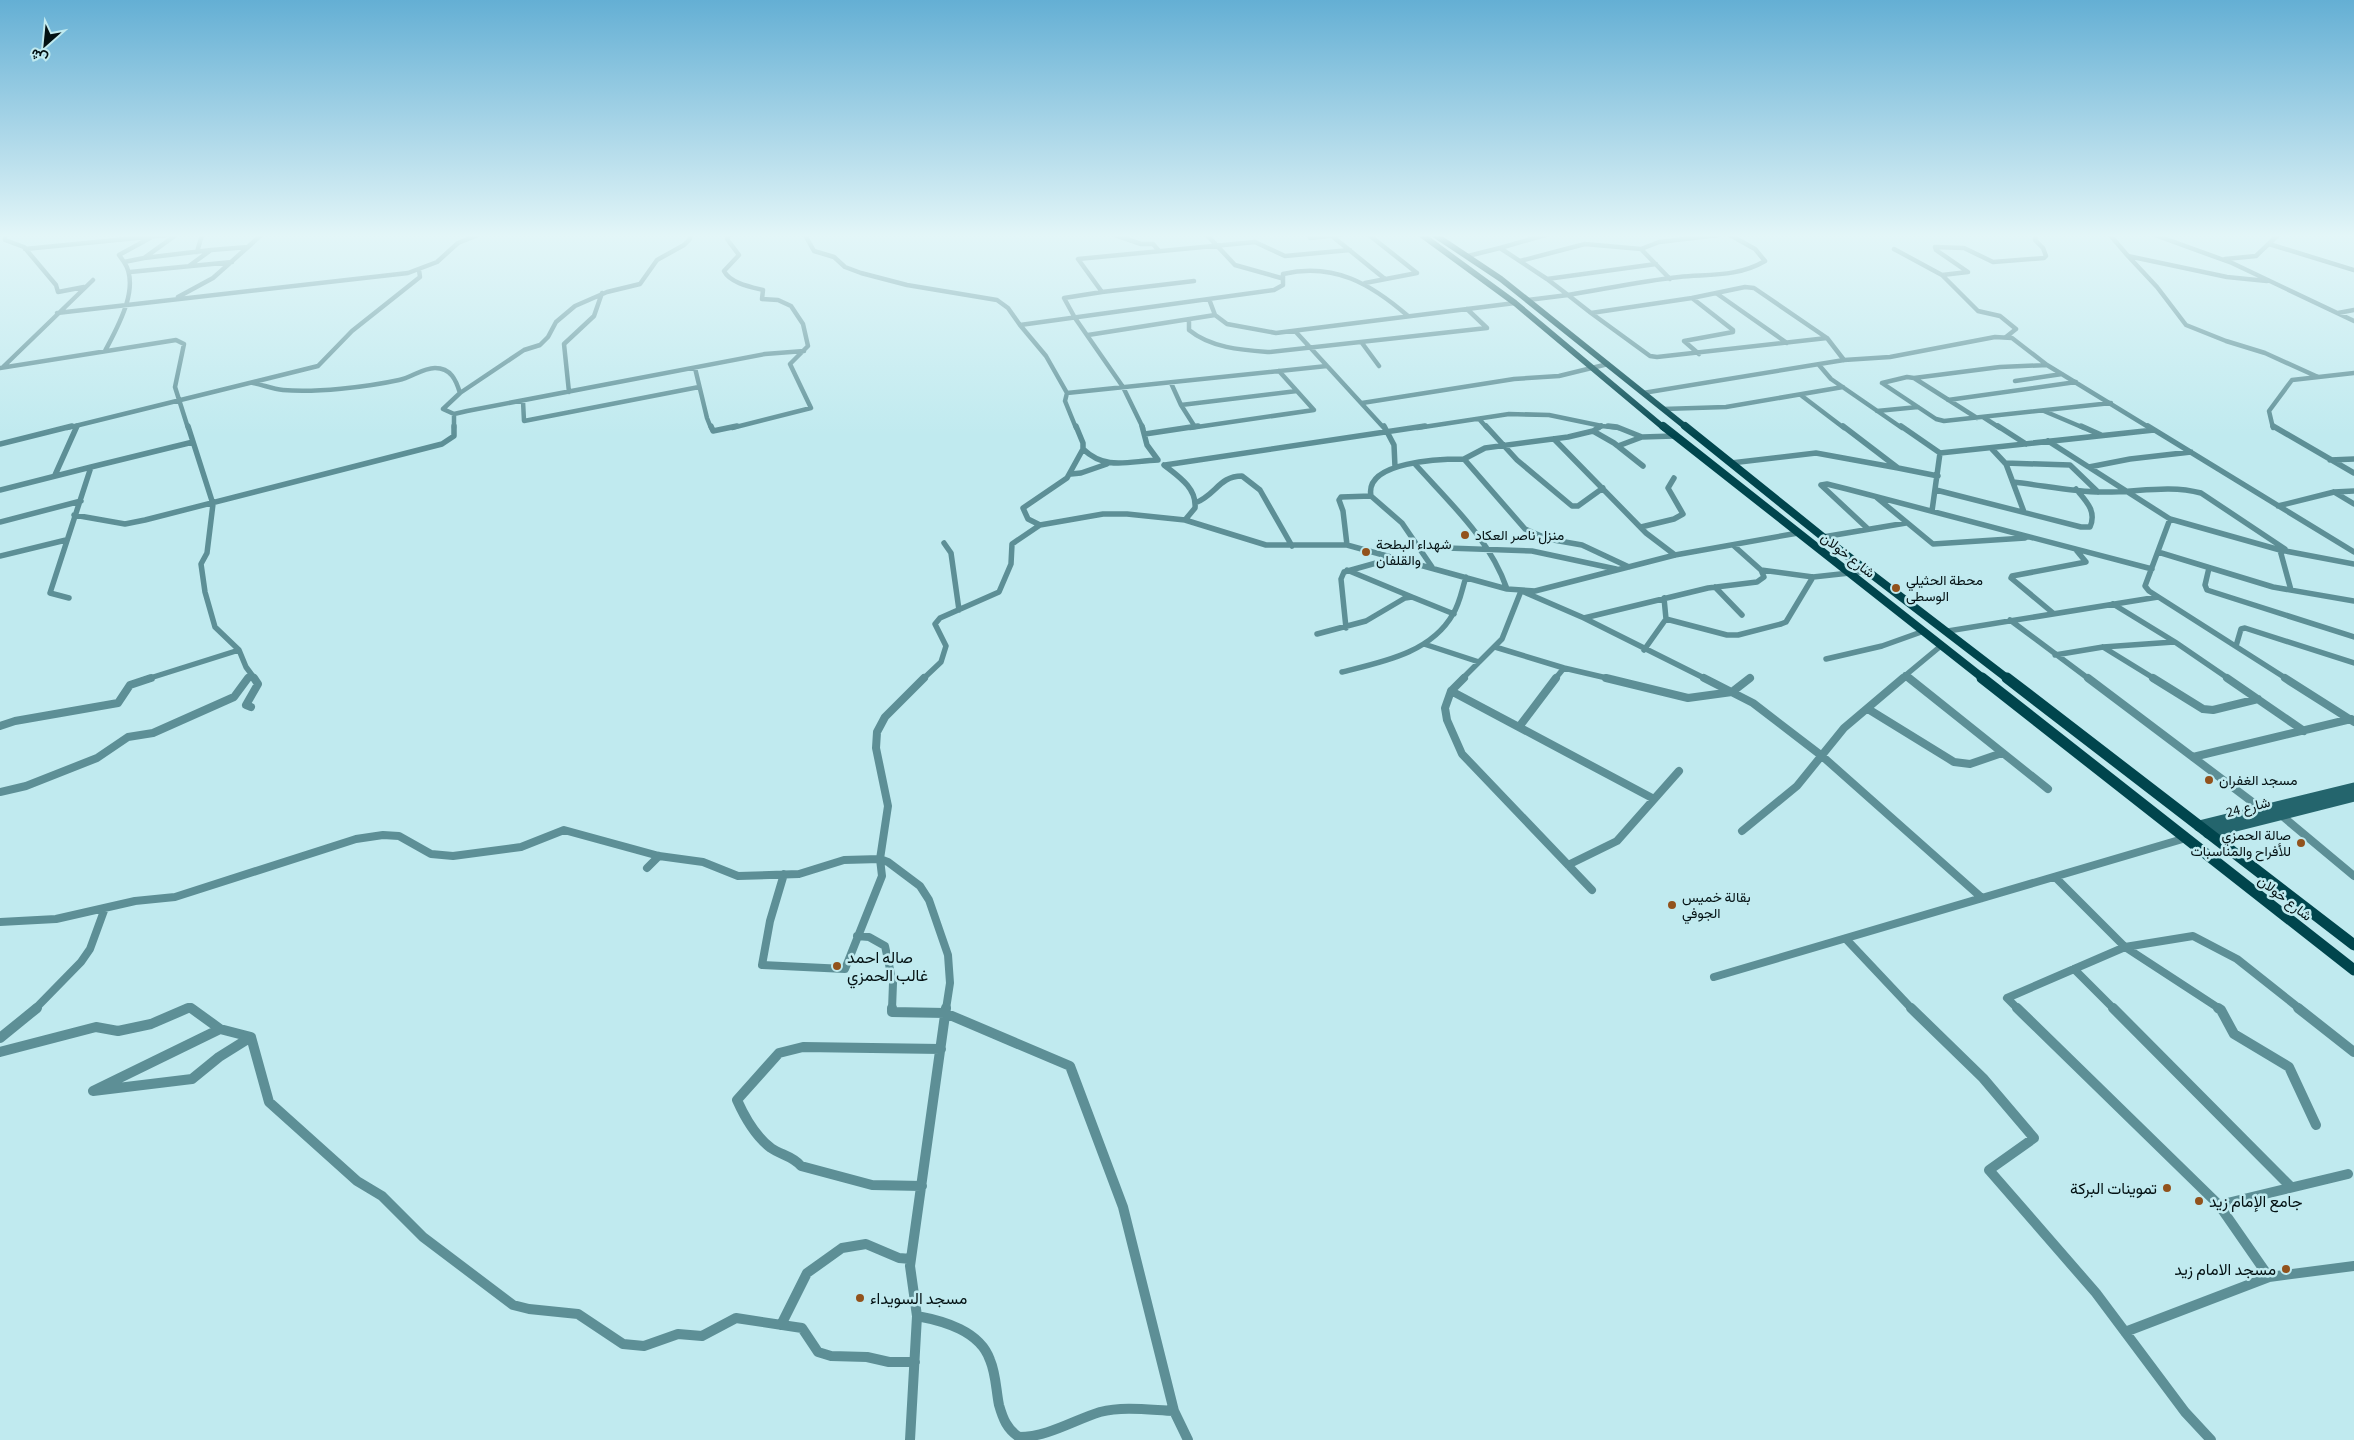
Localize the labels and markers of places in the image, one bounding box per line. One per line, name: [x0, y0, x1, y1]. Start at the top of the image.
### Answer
place label: منزل ناصر العكاد: [1475, 526, 1564, 546]
marker: منزل ناصر العكاد: [1459, 529, 1471, 541]
place label: شهداء البطحة والقلفان: [1376, 535, 1452, 571]
marker: شهداء البطحة والقلفان: [1360, 546, 1372, 558]
place label: محطة الحثيلي الوسطى: [1906, 571, 1983, 607]
marker: محطة الحثيلي الوسطى: [1890, 582, 1902, 594]
place label: مسجد الغفران: [2219, 771, 2298, 791]
marker: مسجد الغفران: [2203, 774, 2215, 786]
place label: صالة الحمزي للأفراح والمناسبات: [2191, 826, 2291, 862]
marker: صالة الحمزي للأفراح والمناسبات: [2295, 837, 2307, 849]
place label: بقالة خميس الجوفي: [1682, 888, 1751, 925]
marker: بقالة خميس الجوفي: [1666, 899, 1678, 911]
place label: صاله احمد غالب الحمزي: [847, 947, 928, 989]
marker: صاله احمد غالب الحمزي: [831, 960, 843, 972]
place label: تموينات البركة: [2070, 1178, 2157, 1200]
marker: تموينات البركة: [2161, 1182, 2173, 1194]
place label: جامع الإمام زيد: [2209, 1191, 2303, 1213]
marker: جامع الإمام زيد: [2193, 1195, 2205, 1207]
place label: مسجد الامام زيد: [2174, 1259, 2276, 1281]
marker: مسجد الامام زيد: [2280, 1263, 2292, 1275]
place label: مسجد السويداء: [870, 1288, 967, 1310]
marker: مسجد السويداء: [854, 1292, 866, 1304]

